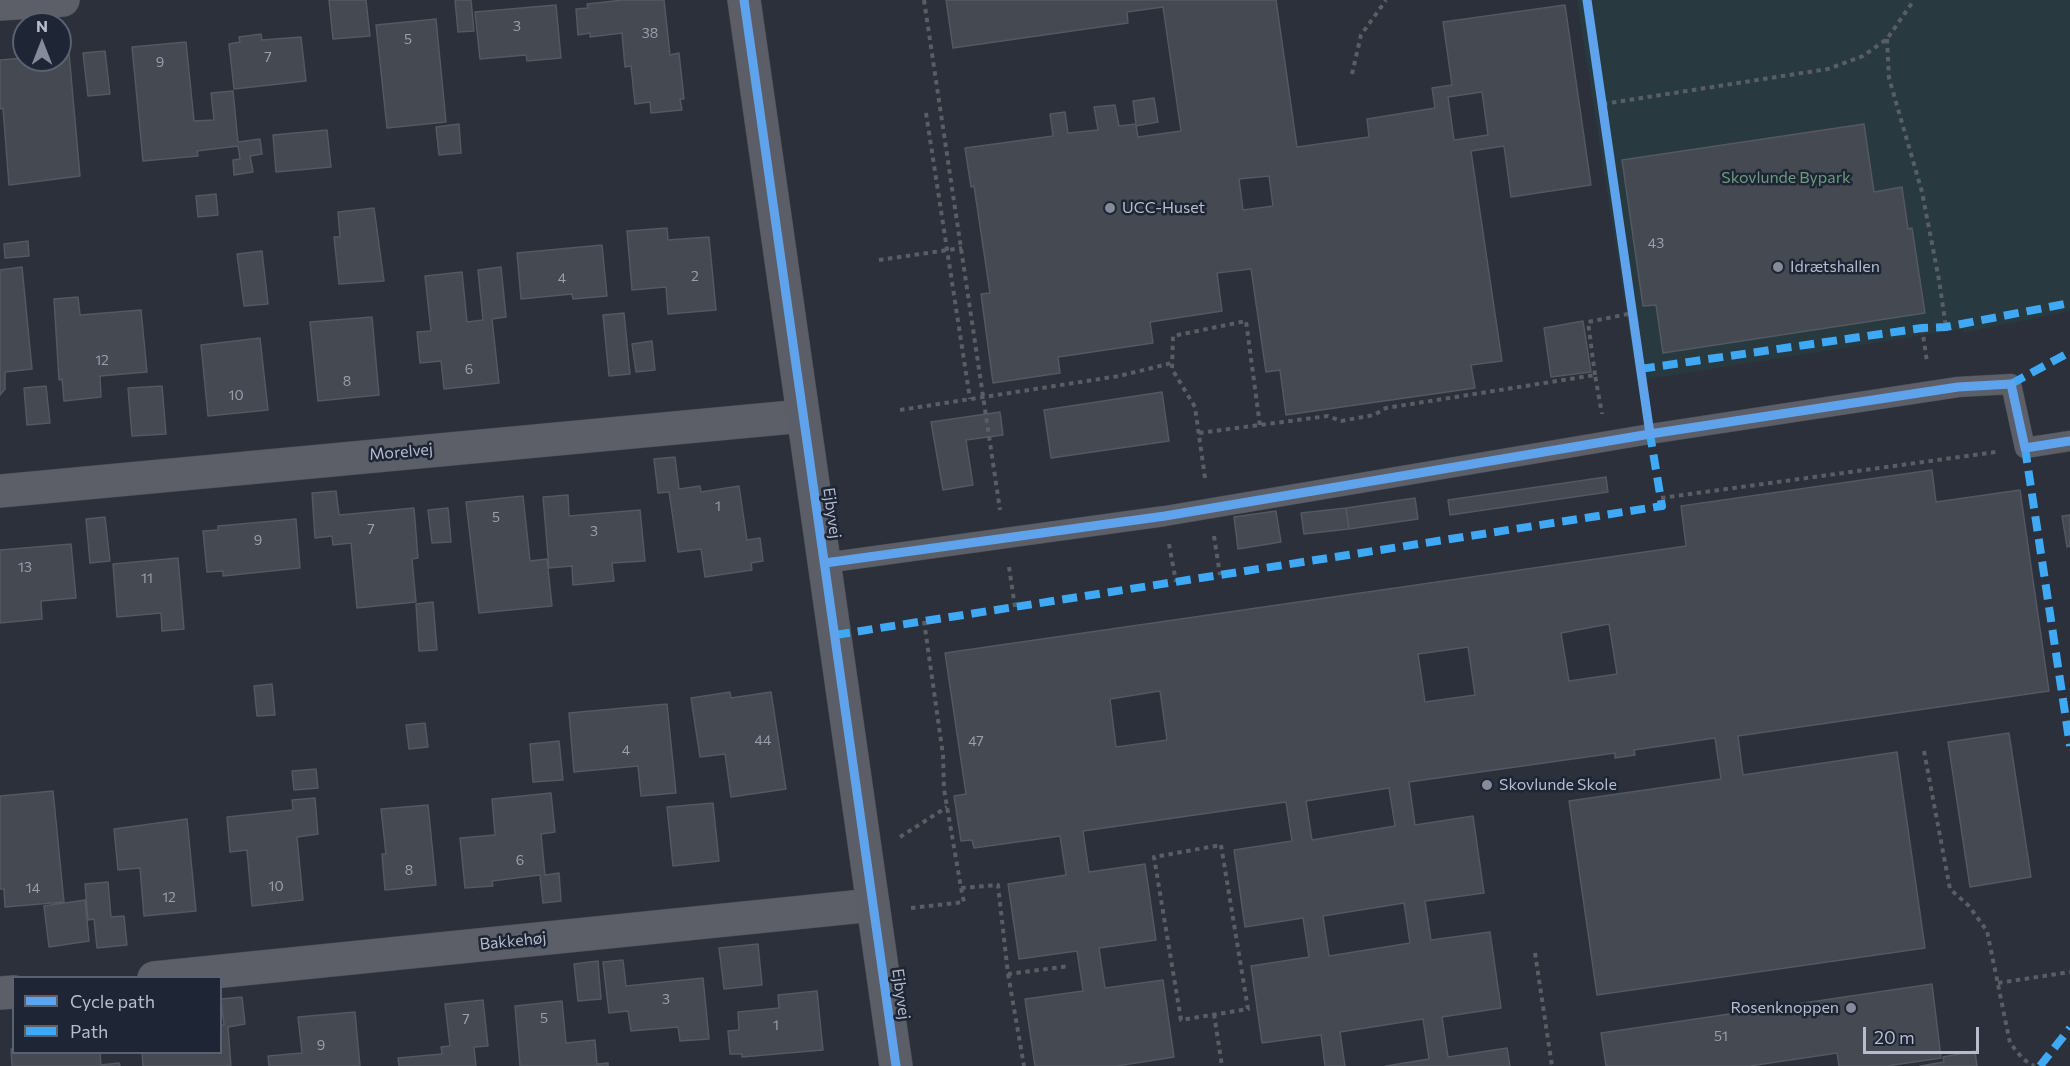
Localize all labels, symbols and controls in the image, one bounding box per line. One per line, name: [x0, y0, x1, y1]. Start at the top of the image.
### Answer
north arrow: [12, 12, 72, 72]
text: N: [36, 16, 48, 35]
house number: 3: [513, 18, 521, 34]
house number: 38: [642, 25, 658, 41]
house number: 5: [404, 31, 412, 47]
house number: 7: [264, 49, 272, 65]
house number: 9: [156, 54, 164, 70]
park label: Skovlunde Bypark: [1721, 168, 1851, 188]
place label: UCC-Huset: [1122, 198, 1205, 218]
marker: UCC-Huset: [1103, 201, 1117, 215]
house number: 43: [1648, 235, 1664, 251]
place label: Idrætshallen: [1790, 257, 1880, 277]
marker: Idrætshallen: [1771, 260, 1785, 274]
house number: 2: [691, 268, 699, 284]
house number: 4: [558, 270, 566, 286]
house number: 12: [95, 352, 109, 368]
house number: 6: [465, 361, 473, 377]
house number: 8: [343, 373, 351, 389]
house number: 10: [228, 387, 244, 403]
street label: Morelvej: [368, 440, 434, 464]
street label: Ejbyvej: [819, 486, 845, 540]
house number: 1: [715, 498, 721, 514]
house number: 5: [492, 509, 500, 525]
house number: 7: [367, 521, 375, 537]
house number: 3: [590, 523, 598, 539]
house number: 9: [254, 532, 262, 548]
house number: 13: [18, 559, 32, 575]
house number: 11: [141, 570, 153, 586]
house number: 44: [755, 732, 771, 748]
house number: 47: [968, 733, 984, 749]
house number: 4: [622, 742, 630, 758]
place label: Skovlunde Skole: [1499, 775, 1617, 795]
marker: Skovlunde Skole: [1480, 778, 1494, 792]
house number: 6: [516, 852, 524, 868]
house number: 8: [405, 862, 413, 878]
house number: 10: [268, 878, 284, 894]
house number: 14: [26, 880, 40, 896]
house number: 12: [162, 889, 176, 905]
street label: Bakkehøj: [479, 928, 547, 954]
street label: Ejbyvej: [888, 967, 914, 1021]
legend: [12, 976, 222, 1054]
text: Cycle path: [70, 990, 155, 1012]
house number: 3: [662, 991, 670, 1007]
place label: Rosenknoppen: [1731, 998, 1839, 1018]
marker: Rosenknoppen: [1844, 1001, 1858, 1015]
house number: 5: [540, 1010, 548, 1026]
house number: 7: [462, 1011, 470, 1027]
scale bar: [1866, 1015, 1982, 1053]
house number: 1: [773, 1017, 779, 1033]
text: Path: [70, 1020, 108, 1042]
text: 20 m: [1874, 1026, 1915, 1048]
house number: 51: [1714, 1028, 1728, 1044]
house number: 9: [317, 1037, 325, 1053]

